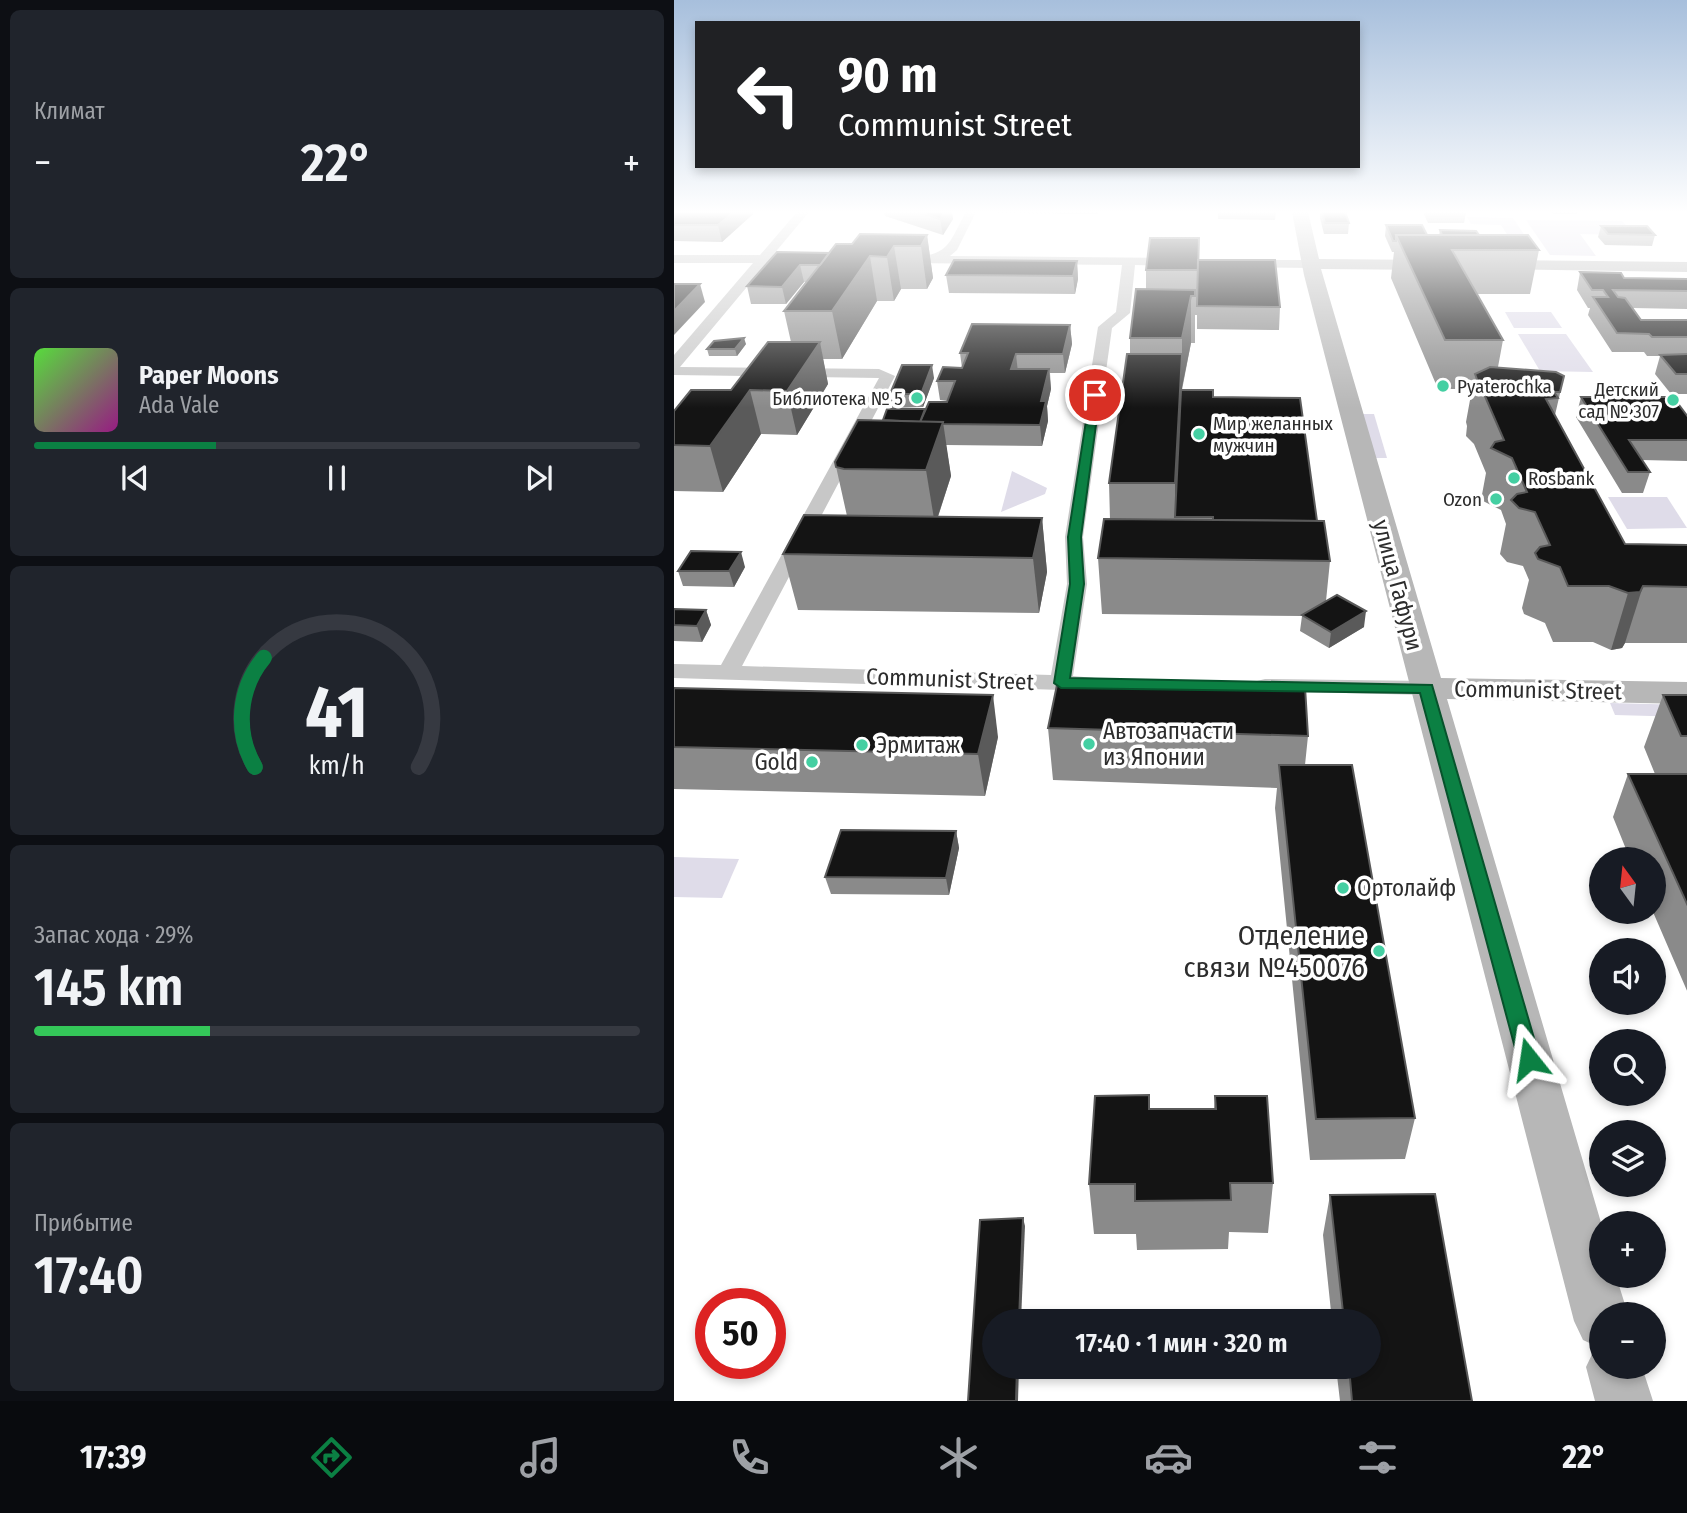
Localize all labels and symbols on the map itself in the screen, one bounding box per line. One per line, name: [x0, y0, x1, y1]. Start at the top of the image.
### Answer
pin: [1065, 365, 1125, 425]
place label: Pyaterochka: [1457, 375, 1552, 398]
marker: Pyaterochka: [1435, 378, 1451, 394]
place label: Детский сад № 307: [1578, 378, 1659, 423]
place label: Библиотека № 5: [772, 387, 903, 410]
marker: Библиотека № 5: [909, 390, 925, 406]
marker: Детский сад № 307: [1665, 392, 1681, 408]
place label: Мир желанных мужчин: [1213, 412, 1333, 457]
marker: Мир желанных мужчин: [1191, 426, 1207, 442]
place label: Rosbank: [1528, 467, 1594, 490]
marker: Rosbank: [1506, 470, 1522, 486]
place label: Ozon: [1443, 488, 1482, 511]
marker: Ozon: [1488, 491, 1504, 507]
street label: улица Гафури: [1367, 517, 1429, 653]
street label: Communist Street: [866, 662, 1035, 696]
street label: Communist Street: [1454, 675, 1623, 705]
place label: Автозапчасти из Японии: [1103, 717, 1234, 771]
place label: Эрмитаж: [876, 731, 960, 759]
marker: Автозапчасти из Японии: [1081, 736, 1097, 752]
marker: Эрмитаж: [854, 737, 870, 753]
place label: Gold: [754, 748, 798, 776]
marker: Gold: [804, 754, 820, 770]
north arrow: [1589, 847, 1666, 924]
place label: Ортолайф: [1357, 874, 1456, 902]
marker: Ортолайф: [1335, 880, 1351, 896]
place label: Отделение связи №450076: [1184, 919, 1365, 984]
marker: Отделение связи №450076: [1371, 943, 1387, 959]
position arrow: [1492, 1022, 1566, 1096]
speed limit sign: 50: [695, 1288, 786, 1379]

